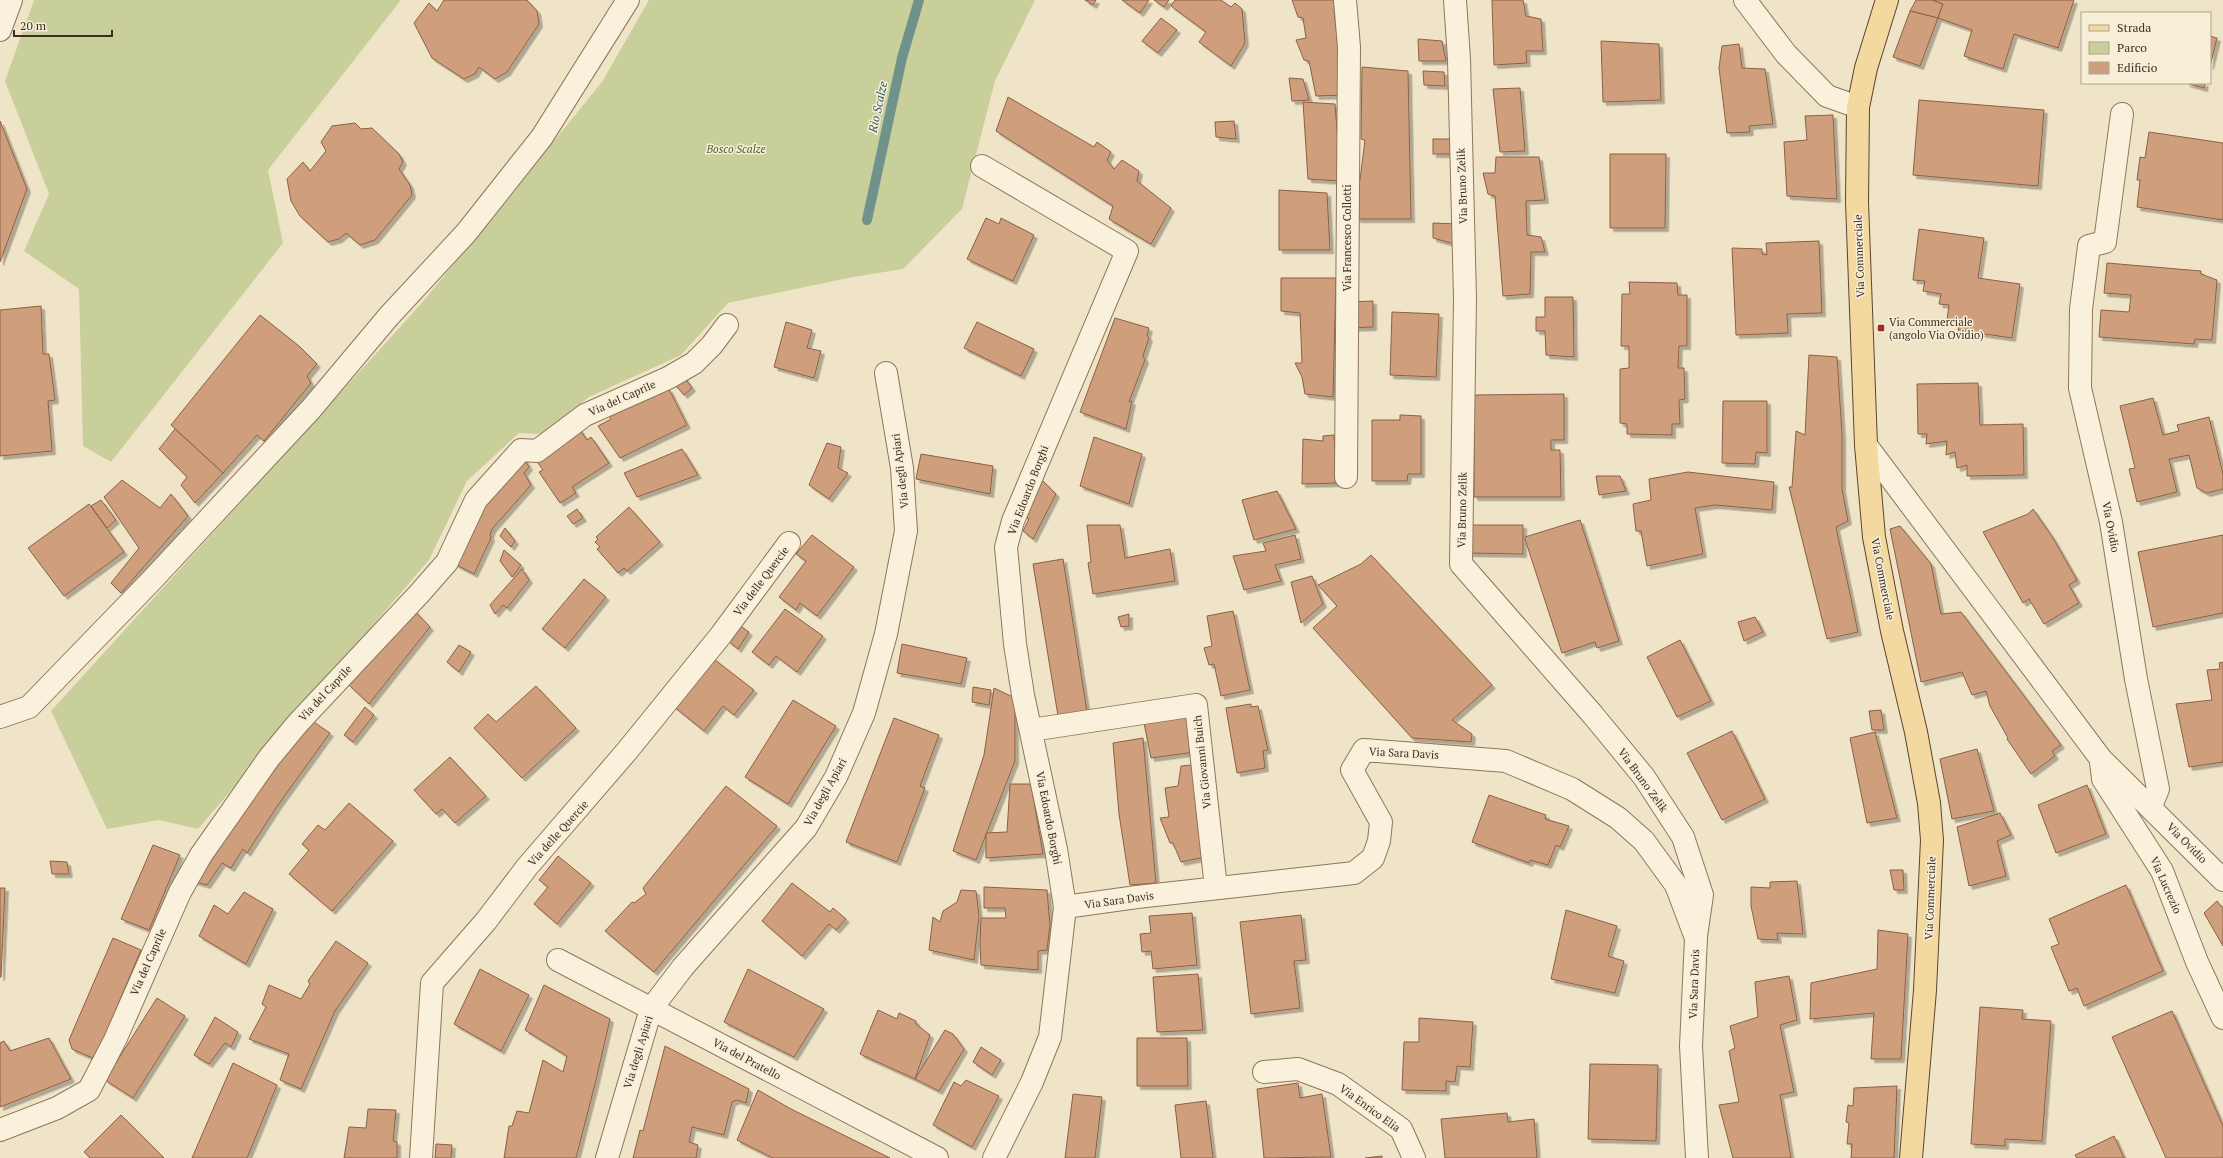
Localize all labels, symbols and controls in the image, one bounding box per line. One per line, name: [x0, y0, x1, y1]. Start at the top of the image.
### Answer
scale bar: [14, 12, 112, 38]
legend: [2081, 12, 2211, 84]
text: 20 m: [20, 18, 47, 33]
text: Strada: [2117, 20, 2151, 35]
text: Parco: [2117, 40, 2147, 55]
text: Edificio: [2117, 60, 2158, 75]
water label: Rio Scalze: [865, 79, 890, 135]
park label: Bosco Scalze: [705, 142, 766, 156]
street label: Via Bruno Zelik: [1454, 147, 1470, 224]
street label: Via Francesco Collotti: [1340, 184, 1354, 292]
street label: Via Commerciale: [1851, 214, 1867, 298]
place label: Via Commerciale (angolo Via Ovidio): [1889, 315, 1984, 342]
marker: Via Commerciale (angolo Via Ovidio): [1876, 323, 1886, 333]
street label: Via del Caprile: [586, 377, 658, 419]
street label: Via degli Apiari: [888, 433, 912, 509]
street label: Via Edoardo Borghi: [1004, 443, 1052, 537]
street label: Via Bruno Zelik: [1454, 472, 1470, 548]
street label: Via Ovidio: [2099, 500, 2123, 554]
street label: Via Commerciale: [1868, 537, 1898, 622]
street label: Via delle Quercie: [730, 543, 792, 619]
street label: Via del Caprile: [295, 662, 355, 724]
street label: Via Giovanni Buich: [1190, 714, 1214, 809]
street label: Via Sara Davis: [1369, 744, 1440, 762]
street label: Via Bruno Zelik: [1615, 745, 1671, 815]
street label: Via degli Apiari: [801, 755, 849, 829]
street label: Via Edoardo Borghi: [1033, 770, 1065, 866]
street label: Via delle Quercie: [525, 797, 592, 869]
street label: Via Ovidio: [2164, 820, 2210, 866]
street label: Via Lucrezio: [2147, 854, 2185, 916]
street label: Via Commerciale: [1922, 856, 1938, 940]
street label: Via Sara Davis: [1083, 888, 1155, 912]
street label: Via del Caprile: [127, 926, 169, 998]
street label: Via Sara Davis: [1686, 949, 1702, 1019]
street label: Via degli Apiari: [620, 1014, 656, 1090]
street label: Via del Pratello: [710, 1035, 784, 1083]
street label: Via Enrico Elia: [1337, 1081, 1404, 1135]

